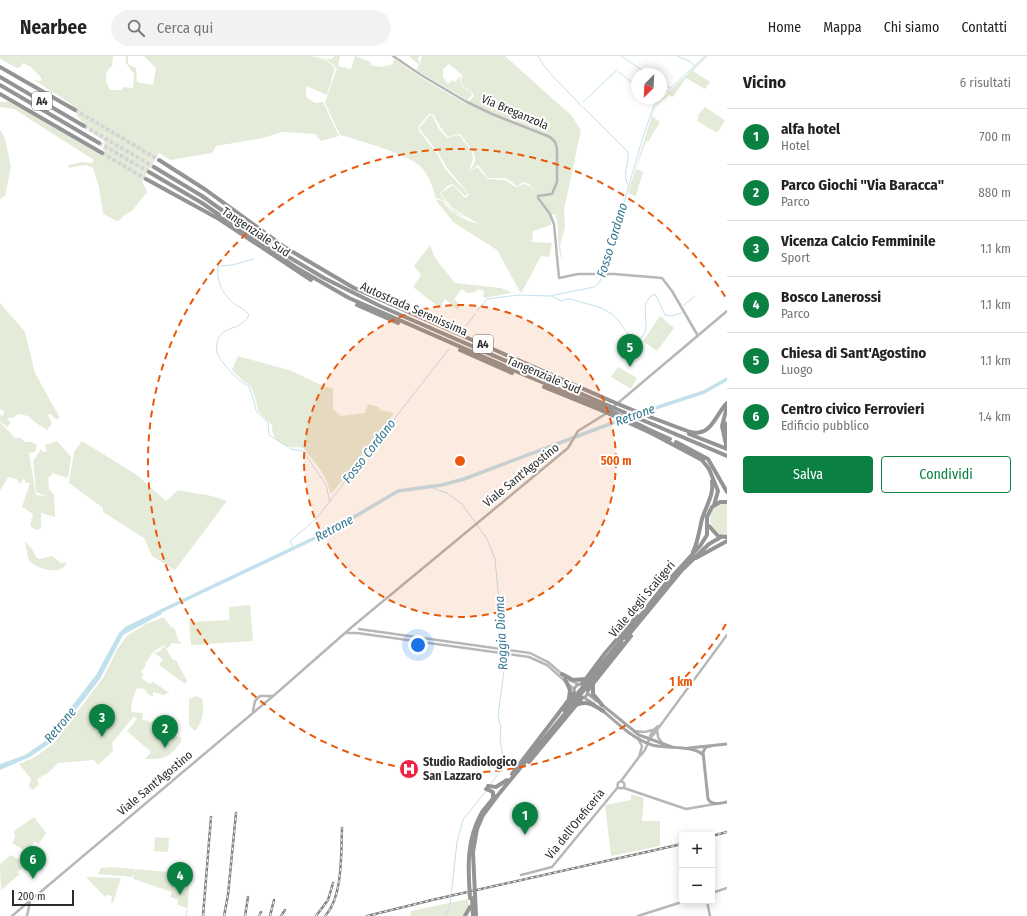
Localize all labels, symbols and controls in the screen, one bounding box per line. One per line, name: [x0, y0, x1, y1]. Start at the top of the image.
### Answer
search box: [111, 10, 391, 46]
text: Nearbee: [20, 16, 87, 39]
icon: search: [125, 17, 147, 39]
text: Cerca qui: [157, 19, 213, 37]
text: Home: [768, 19, 801, 36]
text: Mappa: [823, 19, 862, 36]
text: Chi siamo: [884, 19, 939, 36]
text: Contatti: [961, 19, 1007, 36]
north arrow: [631, 68, 667, 104]
text: Vicino: [743, 72, 786, 93]
text: 6 risultati: [960, 75, 1011, 90]
road number: A4: [32, 92, 52, 110]
street label: Via Breganzola: [479, 92, 551, 133]
text: alfa hotel: [781, 120, 840, 138]
text: 1: [753, 129, 759, 144]
text: 700 m: [979, 129, 1011, 144]
text: Hotel: [781, 138, 810, 153]
text: Parco Giochi "Via Baracca": [781, 176, 944, 194]
text: 2: [753, 185, 759, 200]
text: 880 m: [978, 185, 1011, 200]
text: Parco: [781, 194, 810, 209]
water label: Fosso Cordano: [594, 201, 631, 279]
street label: Tangenziale Sud: [219, 204, 293, 260]
text: Vicenza Calcio Femminile: [781, 232, 936, 250]
text: 3: [753, 241, 759, 256]
text: 1.1 km: [980, 241, 1011, 256]
text: Sport: [781, 250, 810, 265]
street label: Autostrada Serenissima: [358, 279, 470, 339]
text: Bosco Lanerossi: [781, 288, 881, 306]
text: 4: [753, 297, 759, 312]
text: 1.1 km: [980, 297, 1011, 312]
text: Parco: [781, 306, 810, 321]
pin: 5: [617, 334, 643, 367]
road number: A4: [473, 335, 493, 353]
text: Chiesa di Sant'Agostino: [781, 344, 926, 362]
street label: Tangenziale Sud: [505, 353, 583, 397]
text: 5: [753, 353, 759, 368]
text: 1.1 km: [980, 353, 1011, 368]
text: Luogo: [781, 362, 813, 377]
text: Centro civico Ferrovieri: [781, 400, 924, 418]
water label: Retrone: [613, 401, 657, 429]
text: 6: [753, 409, 759, 424]
text: 1.4 km: [978, 409, 1011, 424]
water label: Fosso Cordano: [339, 416, 399, 486]
text: Edificio pubblico: [781, 418, 869, 433]
street label: Viale Sant'Agostino: [480, 440, 562, 510]
centre of rings: [453, 454, 467, 468]
text: 500 m: [601, 454, 631, 468]
button: Salva: [743, 456, 873, 493]
button: Condividi: [881, 456, 1011, 493]
water label: Retrone: [312, 512, 356, 544]
street label: Viale degli Scaligeri: [606, 558, 678, 640]
water label: Roggia Dioma: [492, 595, 510, 671]
your location: [408, 635, 428, 655]
text: 1 km: [670, 675, 692, 689]
water label: Retrone: [41, 704, 79, 746]
pin: 3: [89, 704, 115, 737]
pin: 2: [152, 715, 178, 748]
street label: Viale Sant'Agostino: [115, 748, 195, 818]
place label: Studio Radiologico San Lazzaro: [423, 755, 518, 783]
hospital icon: Studio Radiologico San Lazzaro: [398, 758, 420, 780]
street label: Via dell'Oreficeria: [542, 786, 608, 862]
pin: 1: [512, 802, 538, 835]
map controls: [679, 832, 715, 904]
button: +: [679, 832, 715, 868]
pin: 6: [20, 846, 46, 879]
pin: 4: [167, 862, 193, 895]
button: −: [679, 868, 715, 904]
scale bar: [12, 888, 74, 907]
text: 200 m: [18, 890, 45, 903]

